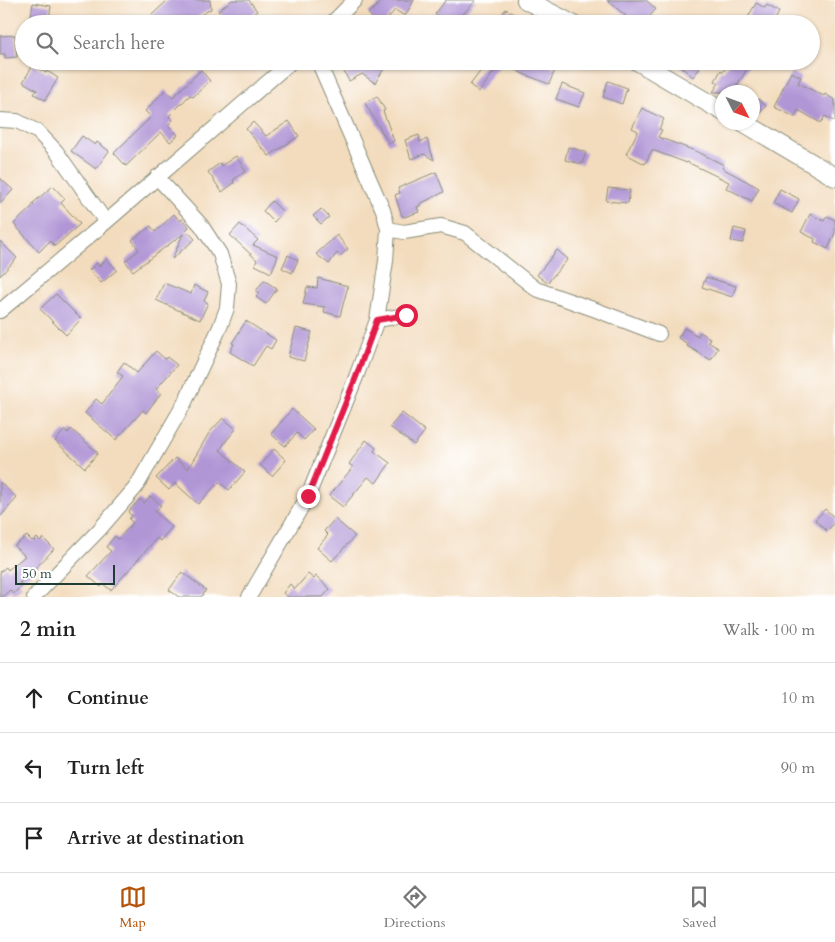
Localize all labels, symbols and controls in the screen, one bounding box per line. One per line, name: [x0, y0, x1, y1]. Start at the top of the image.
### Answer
search box: [15, 15, 820, 70]
icon: search: [33, 29, 61, 57]
text: Search here: [73, 30, 165, 56]
north arrow: [715, 85, 760, 130]
route start: [395, 304, 418, 327]
route end: [297, 485, 320, 508]
scale bar: [15, 562, 115, 585]
text: 50 m: [22, 564, 52, 583]
text: 2 min: [20, 615, 76, 644]
text: Walk · 100 m: [723, 619, 815, 641]
icon: ahead: [20, 684, 48, 712]
text: Continue: [67, 685, 149, 711]
text: 10 m: [781, 687, 815, 709]
icon: left: [20, 754, 48, 782]
text: Turn left: [67, 755, 144, 781]
text: 90 m: [781, 757, 815, 779]
icon: arrive: [20, 824, 48, 852]
text: Arrive at destination: [67, 825, 244, 851]
tab: Map: [119, 883, 147, 932]
tab: Directions: [384, 883, 445, 932]
tab: Saved: [682, 883, 716, 932]

